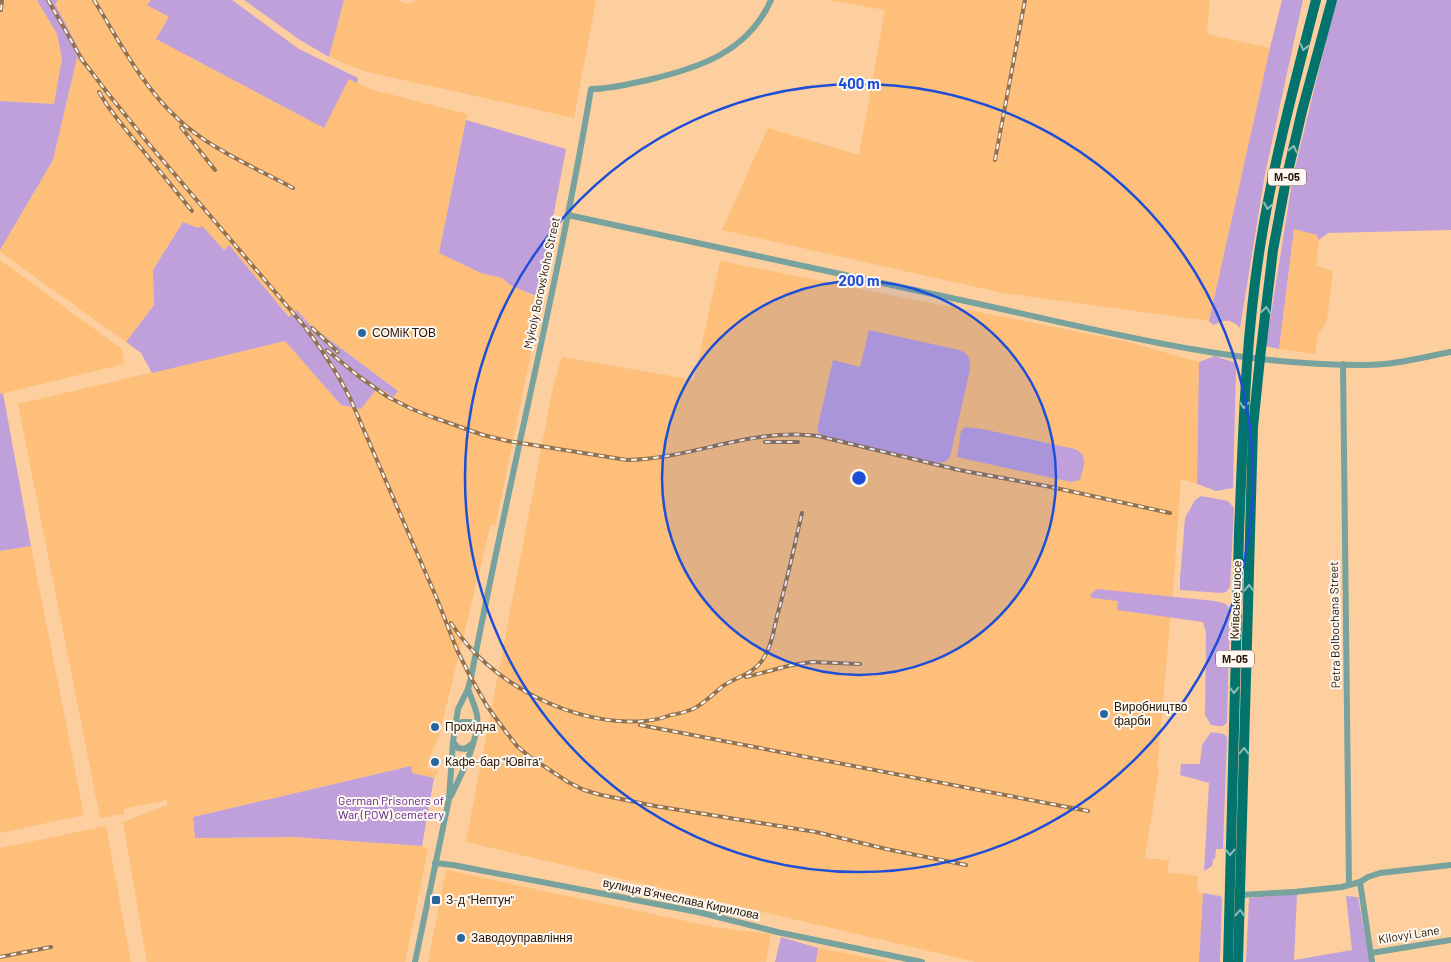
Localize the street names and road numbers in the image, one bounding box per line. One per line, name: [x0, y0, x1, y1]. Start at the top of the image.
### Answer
road number: М-05: [1268, 168, 1306, 186]
street label: Mykoly Borovs'koho Street: [520, 216, 562, 350]
street label: Київське шосе: [1227, 560, 1243, 640]
street label: Petra Bolbochana Street: [1326, 561, 1342, 689]
road number: М-05: [1216, 651, 1254, 668]
street label: вулиця Вʼячеслава Кирилова: [602, 875, 761, 922]
street label: Kilovyi Lane: [1377, 922, 1440, 946]

